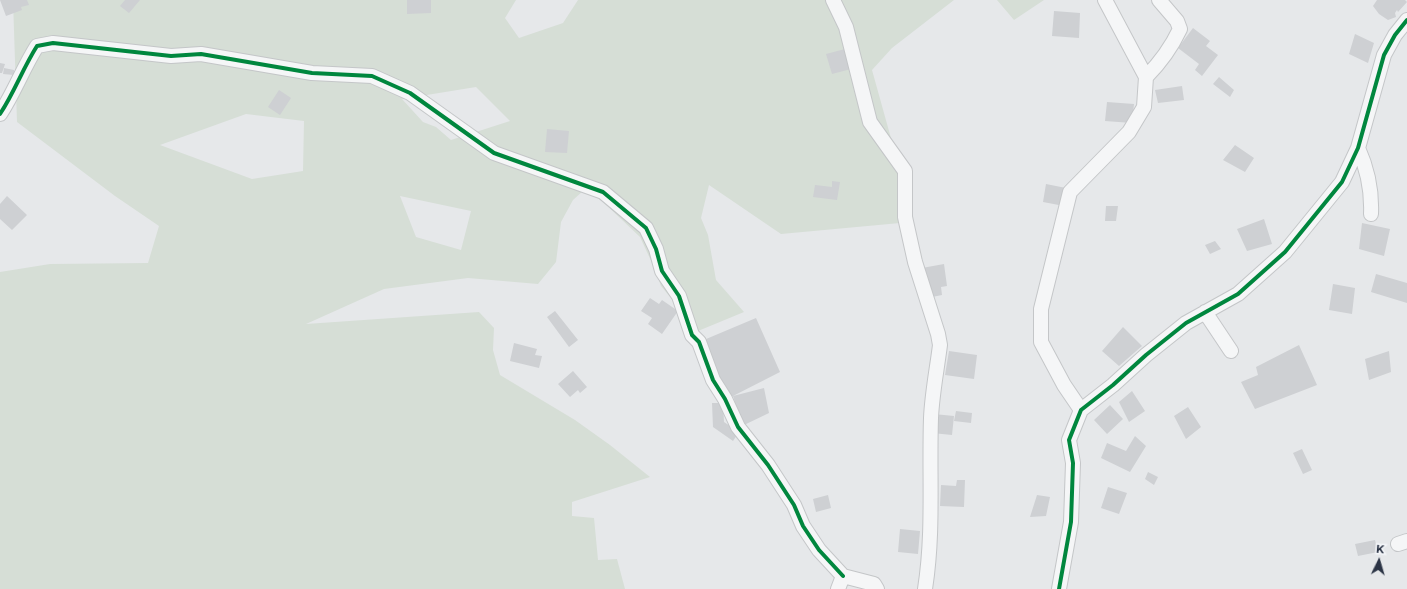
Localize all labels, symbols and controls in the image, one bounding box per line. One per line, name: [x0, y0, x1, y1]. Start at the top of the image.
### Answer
north arrow: [1359, 541, 1399, 581]
text: K: [1375, 542, 1385, 556]

